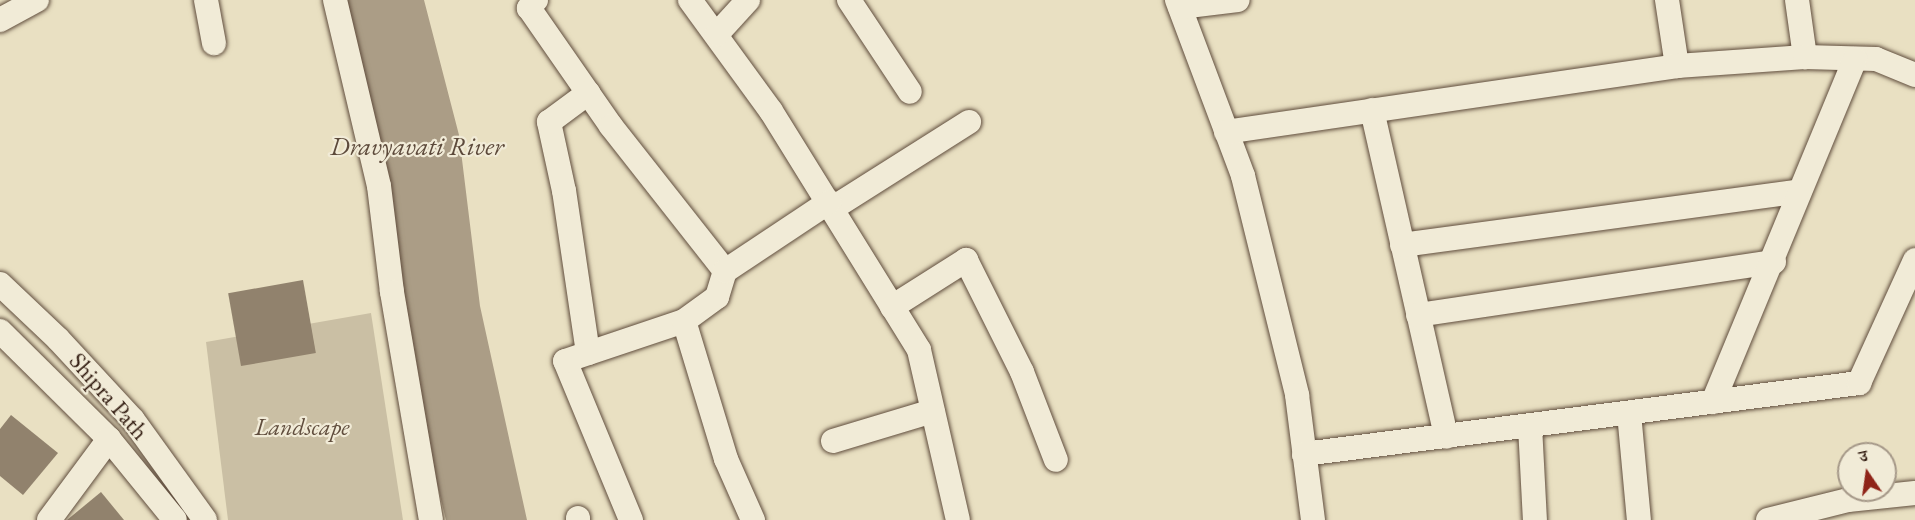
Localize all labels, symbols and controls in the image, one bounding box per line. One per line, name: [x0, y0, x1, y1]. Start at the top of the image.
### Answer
water label: Dravyavati River: [330, 131, 504, 163]
street label: Shipra Path: [63, 347, 155, 445]
park label: Landscape: [255, 413, 349, 441]
north arrow: [1837, 442, 1897, 502]
text: उ: [1857, 445, 1870, 467]

